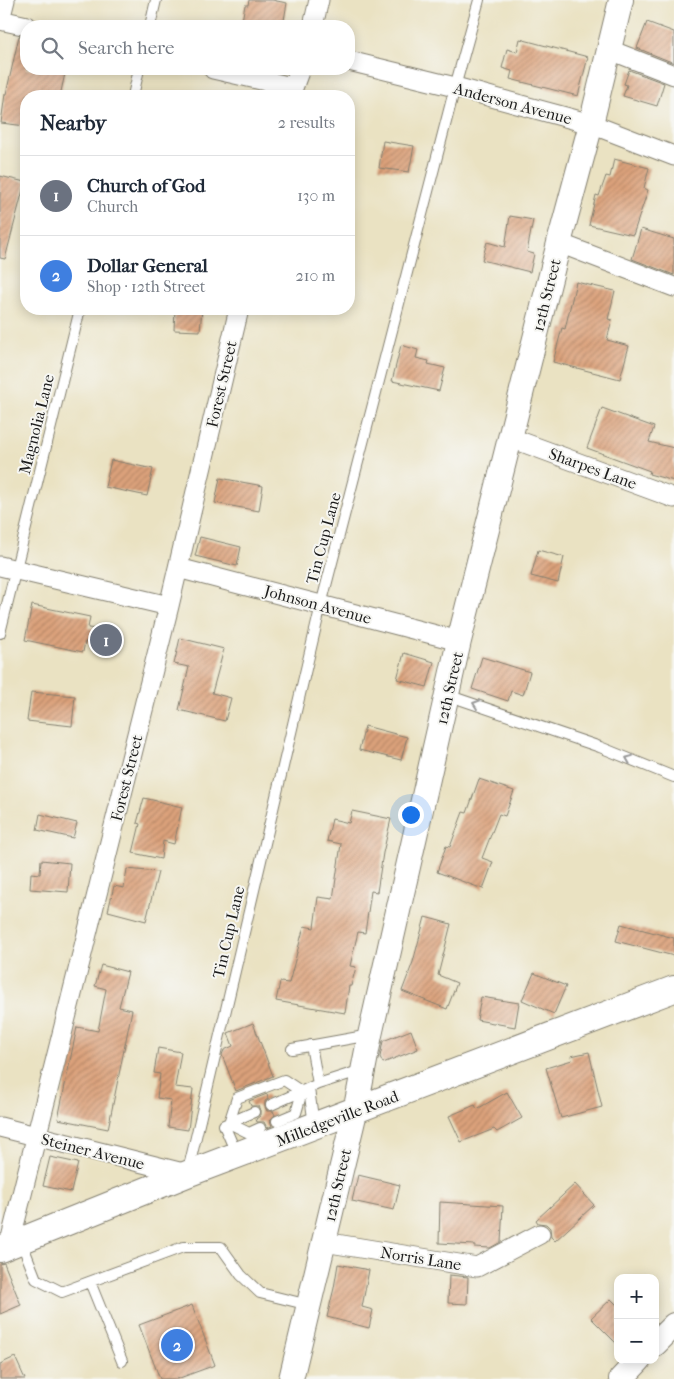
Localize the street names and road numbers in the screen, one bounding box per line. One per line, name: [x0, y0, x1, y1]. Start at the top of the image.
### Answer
street label: Anderson Avenue: [451, 78, 574, 128]
street label: 12th Street: [528, 257, 565, 333]
street label: Forest Street: [202, 339, 241, 429]
street label: Magnolia Lane: [15, 372, 58, 476]
street label: Sharpes Lane: [546, 444, 639, 493]
street label: Tin Cup Lane: [302, 490, 345, 586]
street label: Johnson Avenue: [260, 581, 374, 628]
street label: 12th Street: [432, 650, 467, 726]
street label: Forest Street: [107, 733, 146, 823]
street label: Tin Cup Lane: [209, 884, 248, 980]
street label: Milledgeville Road: [273, 1086, 401, 1151]
street label: Steiner Avenue: [39, 1129, 146, 1173]
street label: 12th Street: [320, 1147, 355, 1223]
street label: Norris Lane: [379, 1243, 463, 1274]

